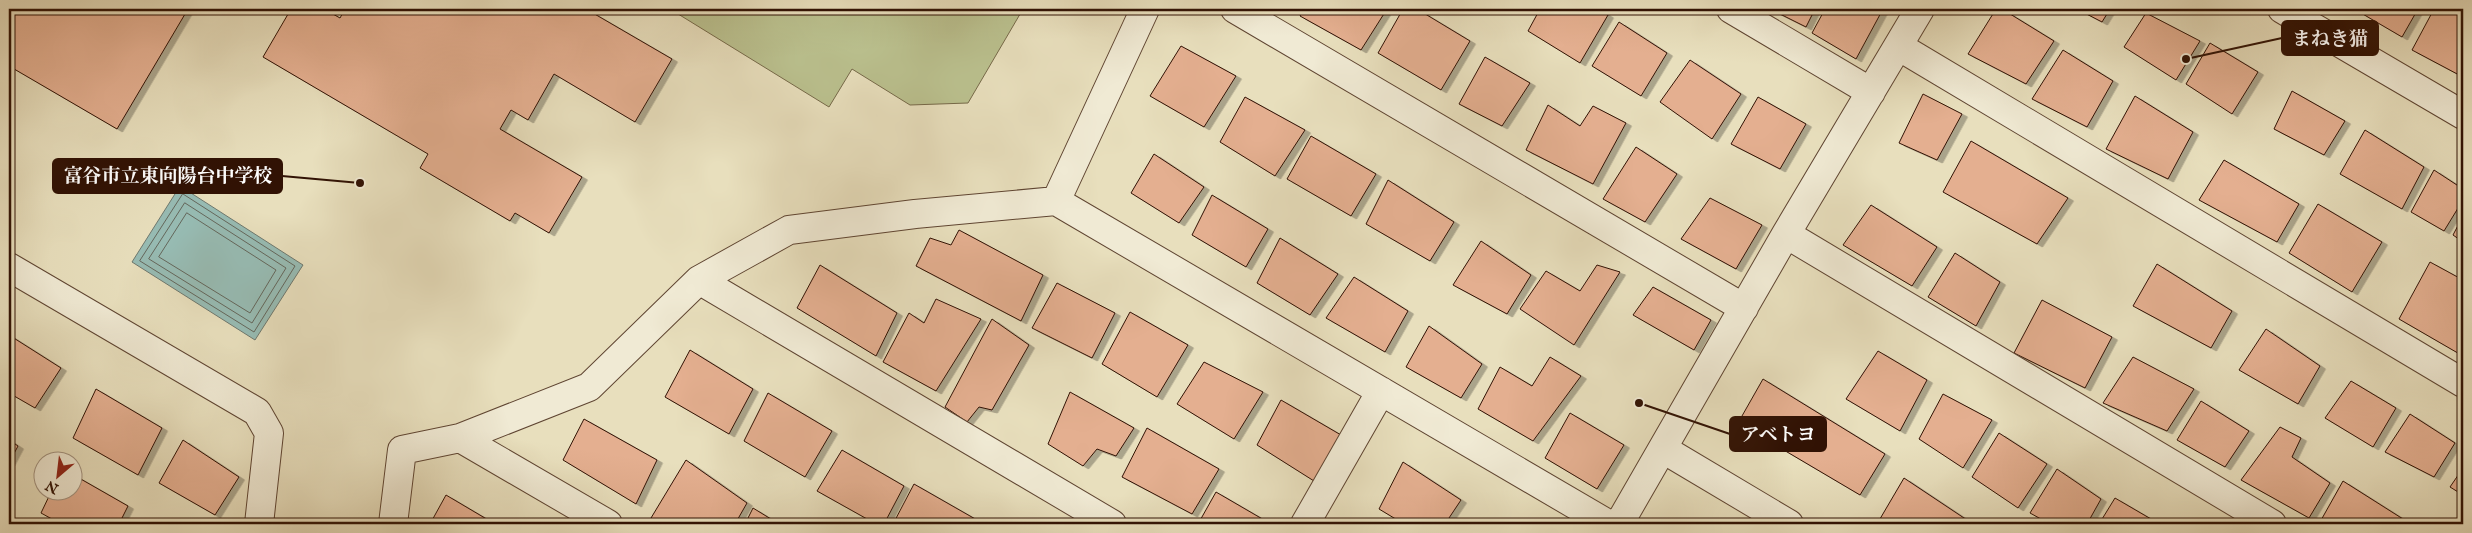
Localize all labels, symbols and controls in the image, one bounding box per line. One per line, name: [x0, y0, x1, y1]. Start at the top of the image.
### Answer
callout: まねき猫: [2282, 21, 2378, 55]
text: まねき猫: [2292, 28, 2368, 52]
callout: 富谷市立東向陽台中学校: [53, 159, 282, 193]
text: 富谷市立東向陽台中学校: [63, 165, 273, 189]
callout: アベトヨ: [1730, 417, 1826, 451]
text: アベトヨ: [1740, 424, 1816, 448]
north arrow: [32, 450, 82, 500]
text: N: [43, 476, 63, 498]

